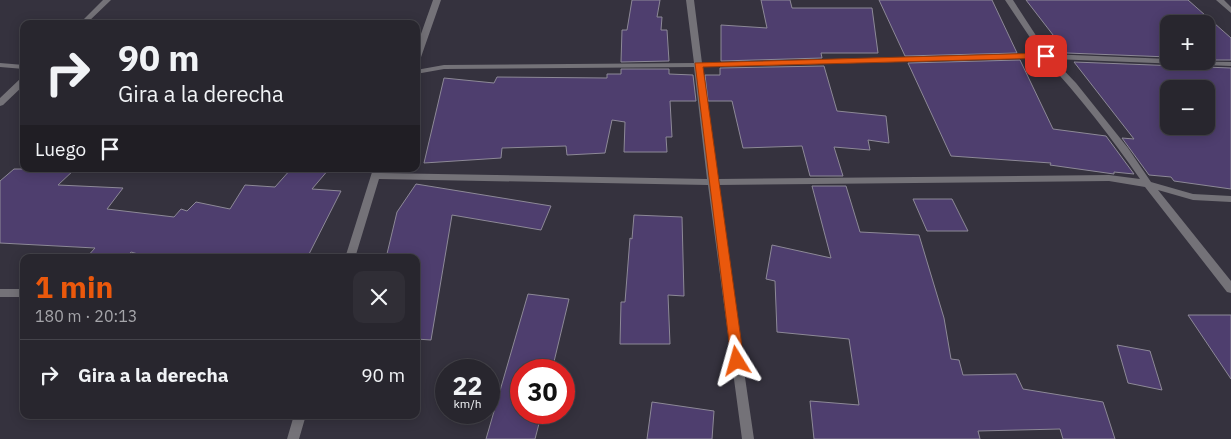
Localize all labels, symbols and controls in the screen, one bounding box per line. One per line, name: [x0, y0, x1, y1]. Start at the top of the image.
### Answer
map controls: [1160, 15, 1215, 135]
button: +: [1160, 15, 1215, 70]
text: 90 m: [118, 35, 200, 81]
pin: [1025, 35, 1067, 77]
icon: right: [35, 40, 100, 105]
icon: arrive: [1032, 42, 1060, 70]
text: Gira a la derecha: [118, 79, 284, 108]
button: −: [1160, 80, 1215, 135]
icon: arrive: [96, 135, 124, 163]
text: Luego: [35, 137, 86, 161]
text: 1 min: [35, 267, 113, 306]
button: close: [353, 271, 405, 323]
text: 180 m · 20:13: [35, 306, 137, 326]
position arrow: [710, 334, 762, 386]
speed limit sign: 30: [510, 359, 575, 424]
icon: right: [35, 361, 63, 389]
text: Gira a la derecha: [78, 363, 229, 387]
text: 90 m: [361, 363, 405, 387]
text: 22: [452, 369, 483, 402]
text: km/h: [453, 396, 482, 411]

